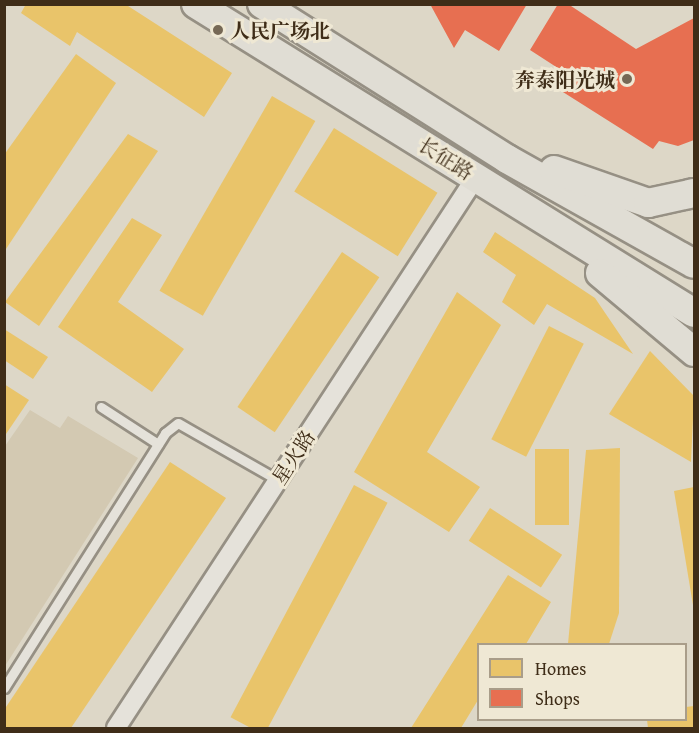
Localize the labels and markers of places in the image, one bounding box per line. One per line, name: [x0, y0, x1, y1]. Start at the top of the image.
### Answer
place label: 人民广场北: [230, 18, 330, 42]
marker: 人民广场北: [211, 23, 225, 37]
place label: 奔泰阳光城: [515, 67, 615, 91]
marker: 奔泰阳光城: [620, 72, 634, 86]

